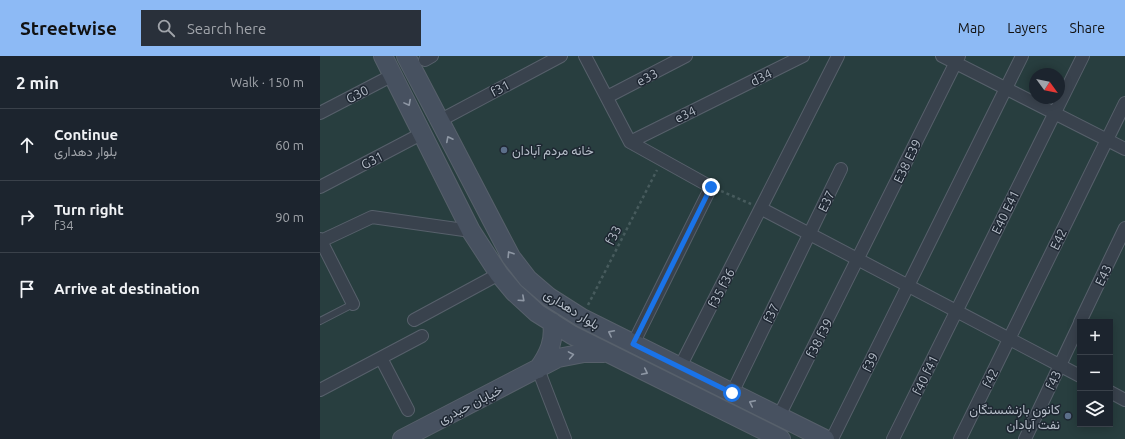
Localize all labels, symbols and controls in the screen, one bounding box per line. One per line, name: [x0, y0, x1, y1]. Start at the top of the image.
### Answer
search box: [141, 10, 421, 46]
text: Streetwise: [20, 17, 117, 39]
icon: search: [155, 17, 177, 39]
text: Search here: [187, 20, 266, 37]
text: Map: [958, 20, 985, 36]
text: Layers: [1007, 20, 1047, 36]
text: Share: [1069, 20, 1105, 36]
street label: e33: [634, 66, 660, 88]
street label: d34: [748, 66, 774, 88]
north arrow: [1029, 68, 1065, 104]
text: 2 min: [16, 73, 59, 92]
text: Walk · 150 m: [230, 75, 304, 89]
street label: f31: [488, 77, 512, 99]
street label: G30: [343, 82, 371, 106]
one-way arrow: [403, 99, 410, 106]
street label: e34: [672, 103, 698, 125]
text: Continue: [54, 126, 118, 143]
icon: ahead: [16, 134, 38, 156]
one-way arrow: [446, 136, 454, 144]
street label: E38 E39: [890, 137, 924, 185]
text: 60 m: [275, 138, 304, 152]
place label: خانه مردم آبادان: [512, 143, 594, 159]
text: بلوار دهداری: [54, 144, 117, 158]
marker: خانه مردم آبادان: [499, 145, 509, 155]
street label: G31: [358, 148, 386, 172]
route end: [702, 178, 720, 196]
street label: E37: [815, 188, 837, 214]
street label: E40 E41: [988, 188, 1022, 236]
text: Turn right: [54, 201, 124, 218]
icon: right: [16, 206, 38, 228]
text: 90 m: [275, 210, 304, 224]
text: f34: [54, 218, 74, 232]
street label: f33: [602, 223, 624, 247]
street label: E42: [1047, 226, 1069, 252]
one-way arrow: [507, 251, 514, 258]
street label: E43: [1092, 262, 1114, 288]
street label: f35 f36: [705, 266, 737, 310]
icon: arrive: [16, 278, 38, 300]
text: Arrive at destination: [54, 280, 200, 297]
street label: بلوار دهداری: [541, 286, 603, 333]
one-way arrow: [517, 294, 524, 301]
street label: f37: [760, 301, 782, 325]
street label: f38 f39: [803, 316, 835, 360]
map controls: [1077, 319, 1113, 427]
button: +: [1077, 319, 1113, 355]
one-way arrow: [608, 330, 615, 338]
street label: f39: [859, 350, 881, 374]
one-way arrow: [568, 351, 575, 360]
street label: f40 f41: [909, 353, 941, 397]
button: −: [1077, 355, 1113, 391]
street label: f42: [979, 366, 1001, 390]
one-way arrow: [641, 367, 649, 375]
street label: f43: [1043, 368, 1063, 392]
street label: خیابان حیدری: [436, 382, 505, 428]
route start: [723, 384, 741, 402]
button: layers: [1077, 391, 1113, 427]
one-way arrow: [749, 400, 757, 408]
place label: کانون بازنشستگان نفت آبادان: [969, 402, 1060, 433]
marker: کانون بازنشستگان نفت آبادان: [1063, 411, 1073, 421]

